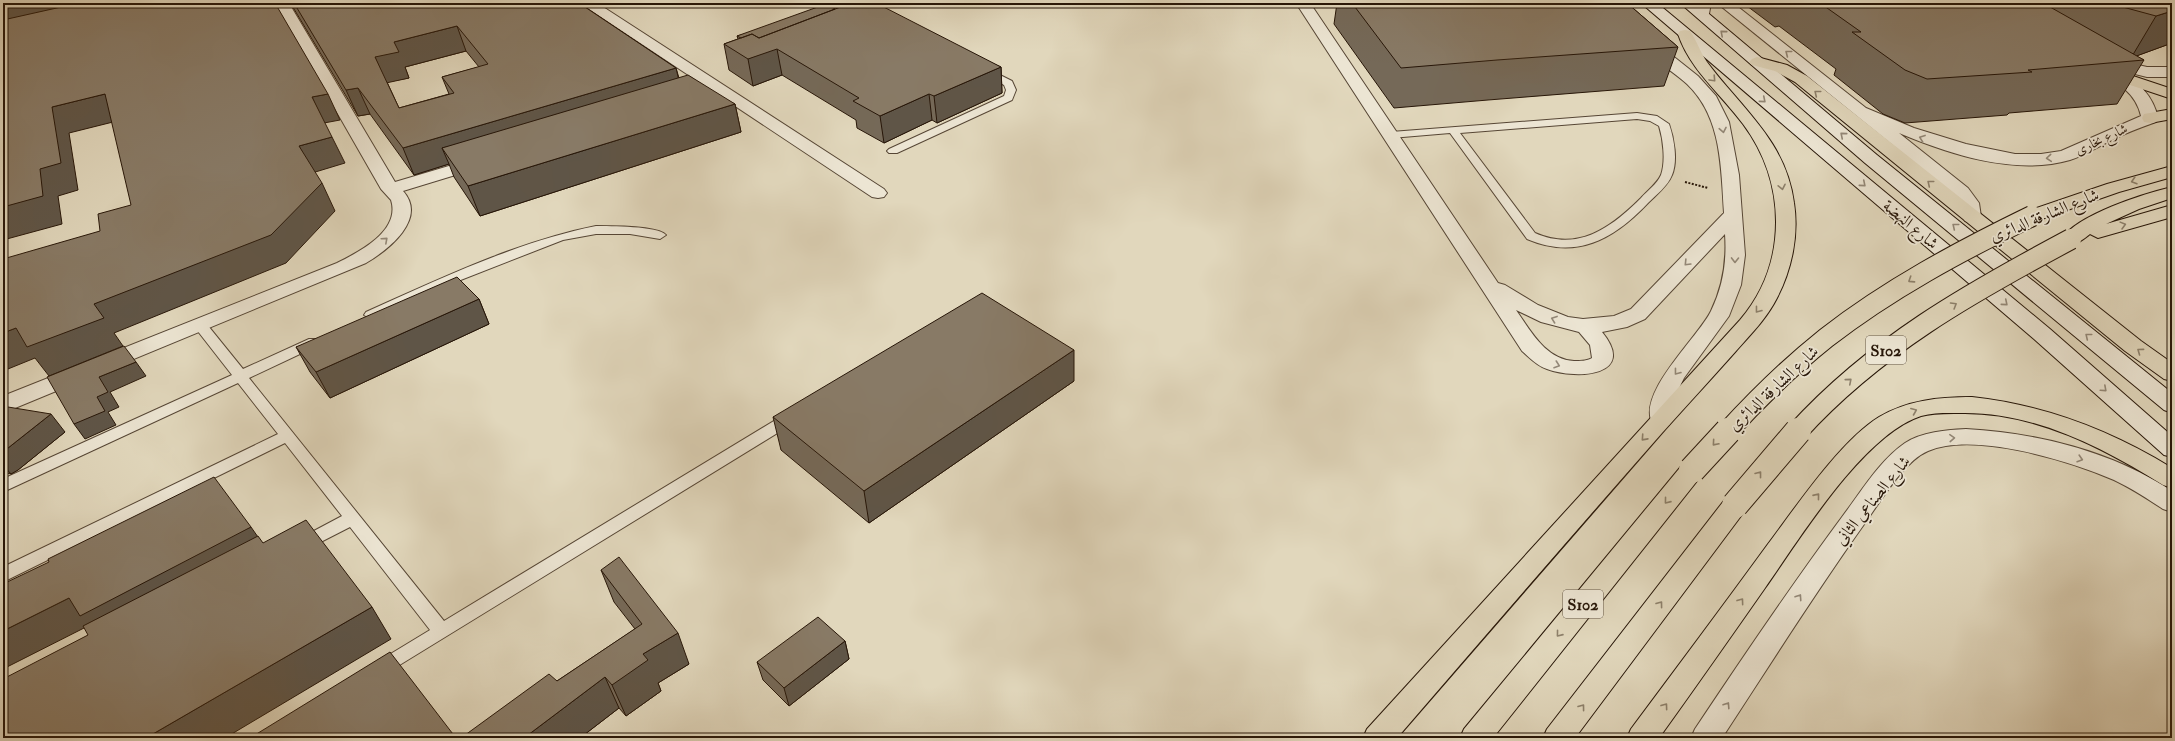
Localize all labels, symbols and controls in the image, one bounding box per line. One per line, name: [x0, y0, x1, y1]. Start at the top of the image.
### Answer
one-way arrow: [1720, 30, 1728, 37]
one-way arrow: [1785, 51, 1793, 58]
one-way arrow: [1708, 74, 1715, 81]
one-way arrow: [1815, 90, 1822, 97]
one-way arrow: [1759, 96, 1766, 103]
street label: شارع بخارى: [2072, 120, 2131, 162]
one-way arrow: [1718, 127, 1726, 134]
one-way arrow: [1841, 133, 1848, 140]
one-way arrow: [1918, 134, 1925, 142]
one-way arrow: [2046, 153, 2052, 162]
one-way arrow: [2131, 176, 2138, 185]
one-way arrow: [1858, 179, 1866, 186]
one-way arrow: [1927, 180, 1934, 187]
one-way arrow: [1777, 183, 1786, 190]
street label: شارع الشارقة الدائري: [1986, 184, 2103, 250]
street label: شارع النهضة: [1877, 195, 1943, 256]
one-way arrow: [2119, 221, 2126, 230]
one-way arrow: [1952, 224, 1960, 231]
one-way arrow: [380, 237, 388, 245]
one-way arrow: [1731, 257, 1739, 263]
one-way arrow: [1684, 258, 1691, 266]
one-way arrow: [1908, 275, 1915, 283]
one-way arrow: [2001, 299, 2008, 306]
one-way arrow: [1950, 303, 1957, 310]
one-way arrow: [1756, 306, 1763, 313]
one-way arrow: [1551, 315, 1558, 324]
one-way arrow: [2085, 333, 2092, 340]
road number: S102: [1866, 336, 1906, 364]
street label: شارع الشارقة الدائري: [1724, 341, 1825, 438]
one-way arrow: [2138, 349, 2145, 356]
one-way arrow: [1554, 360, 1561, 369]
one-way arrow: [1674, 368, 1681, 375]
one-way arrow: [1844, 379, 1851, 386]
one-way arrow: [2099, 384, 2106, 391]
one-way arrow: [1910, 408, 1917, 416]
one-way arrow: [1642, 434, 1649, 441]
one-way arrow: [1949, 434, 1955, 442]
one-way arrow: [1713, 439, 1720, 446]
street label: شارع الصناعي الثاني: [1830, 451, 1918, 552]
one-way arrow: [2076, 454, 2083, 463]
one-way arrow: [1754, 472, 1761, 479]
one-way arrow: [1813, 493, 1820, 500]
one-way arrow: [1665, 496, 1672, 503]
road number: S102: [1563, 590, 1603, 618]
one-way arrow: [1794, 594, 1802, 601]
one-way arrow: [1736, 598, 1744, 605]
one-way arrow: [1656, 601, 1663, 608]
one-way arrow: [1557, 630, 1564, 637]
one-way arrow: [1723, 702, 1730, 709]
one-way arrow: [1577, 704, 1584, 711]
one-way arrow: [1660, 704, 1667, 711]

